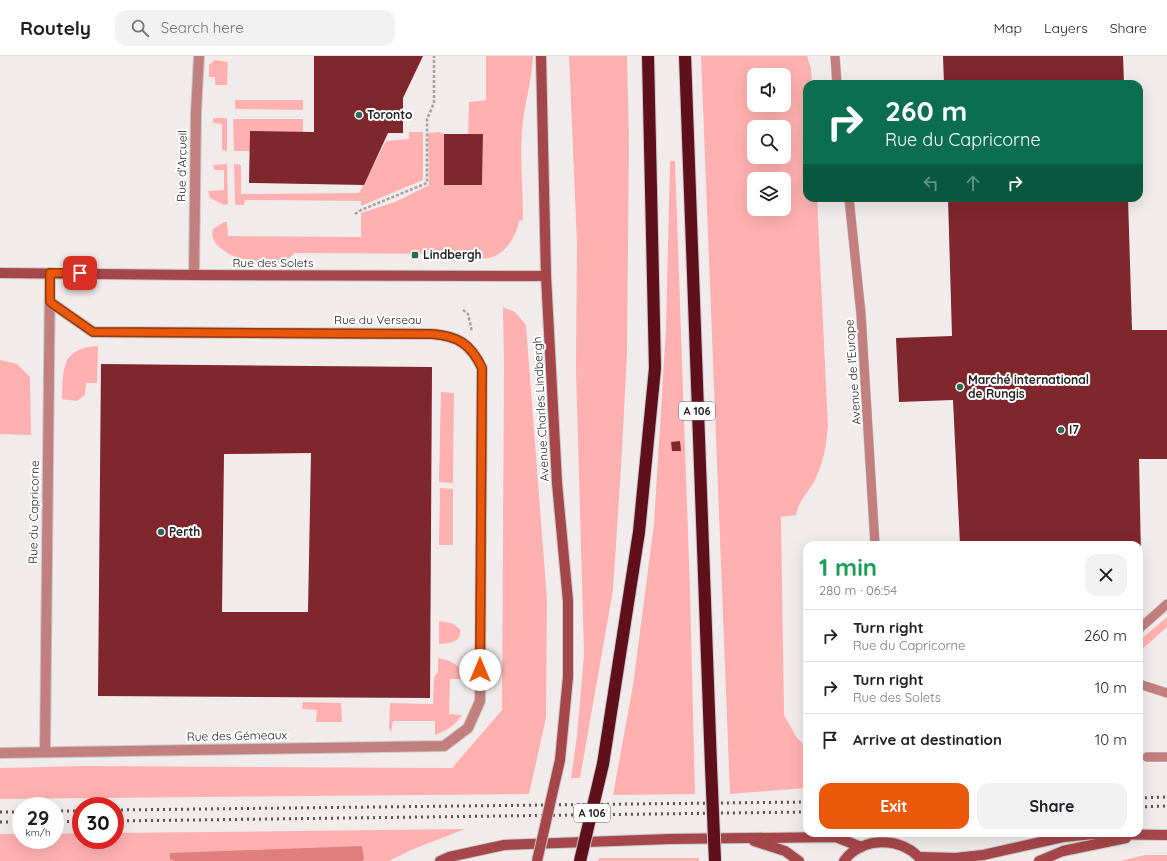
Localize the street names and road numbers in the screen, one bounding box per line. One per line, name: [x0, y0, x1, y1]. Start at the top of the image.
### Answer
street label: Rue d'Arcueil: [173, 130, 190, 202]
street label: Rue des Solets: [232, 255, 314, 270]
street label: Rue du Verseau: [334, 312, 422, 327]
street label: Avenue de l'Europe: [841, 318, 864, 425]
street label: Avenue Charles Lindbergh: [529, 336, 552, 482]
road number: A 106: [679, 402, 715, 420]
street label: Rue du Capricorne: [25, 460, 42, 564]
street label: Rue des Gémeaux: [187, 727, 288, 744]
road number: A 106: [574, 804, 610, 822]

